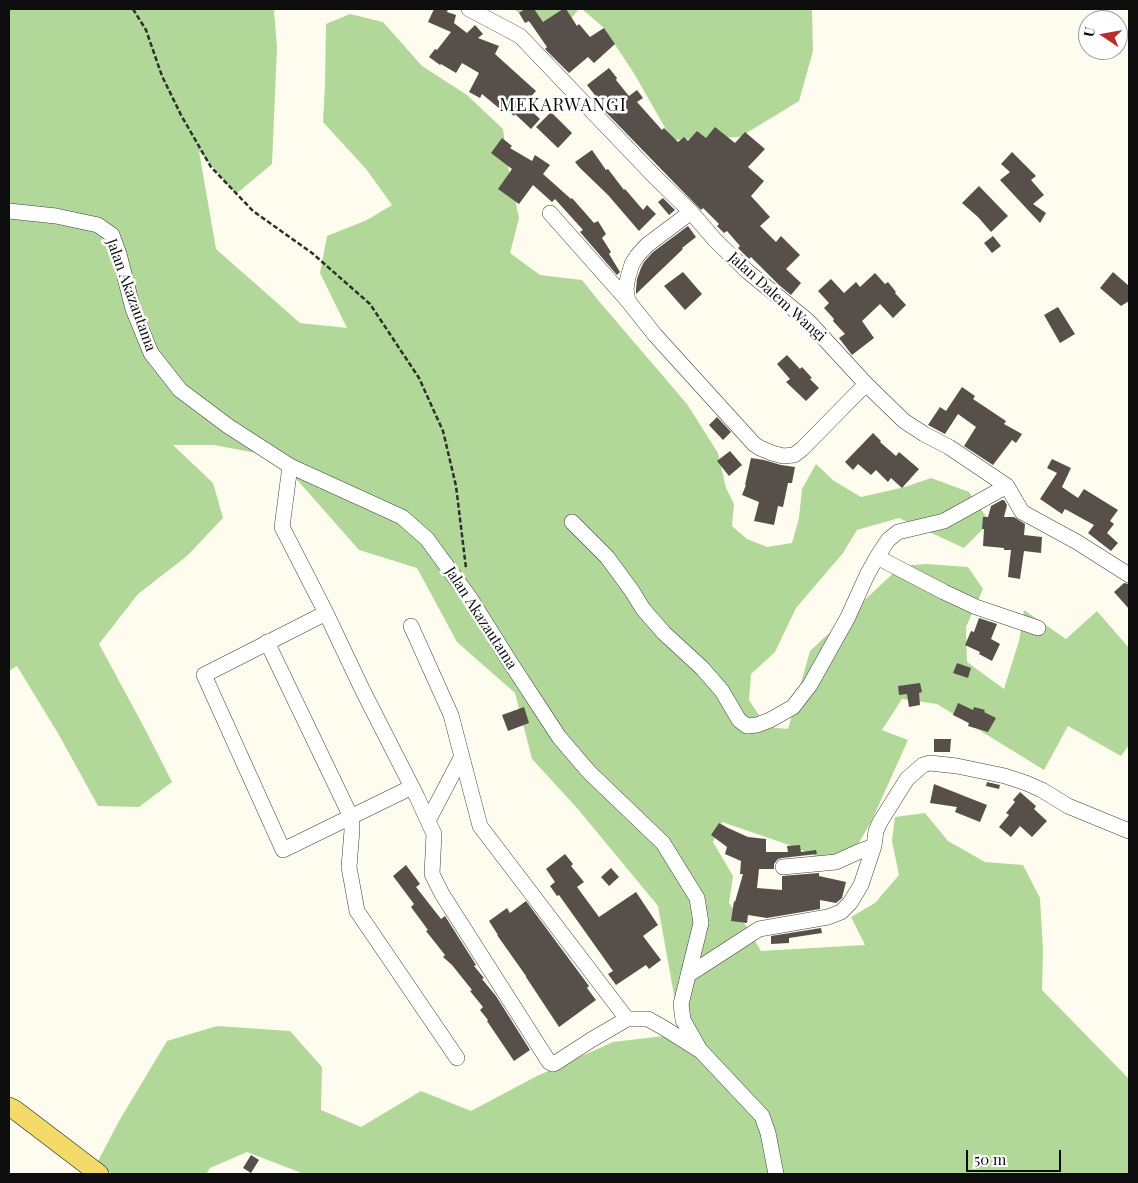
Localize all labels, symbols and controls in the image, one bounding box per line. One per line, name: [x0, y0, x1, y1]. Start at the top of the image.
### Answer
north arrow: [1078, 10, 1128, 60]
text: U: [1079, 25, 1099, 39]
district label: MEKARWANGI: [498, 94, 628, 116]
street label: Jalan Akazautama: [102, 236, 160, 354]
street label: Jalan Dalem Wangi: [725, 249, 829, 345]
street label: Jalan Akazautama: [441, 563, 521, 673]
scale bar: [968, 1140, 1063, 1172]
text: 50 m: [974, 1149, 1006, 1169]

